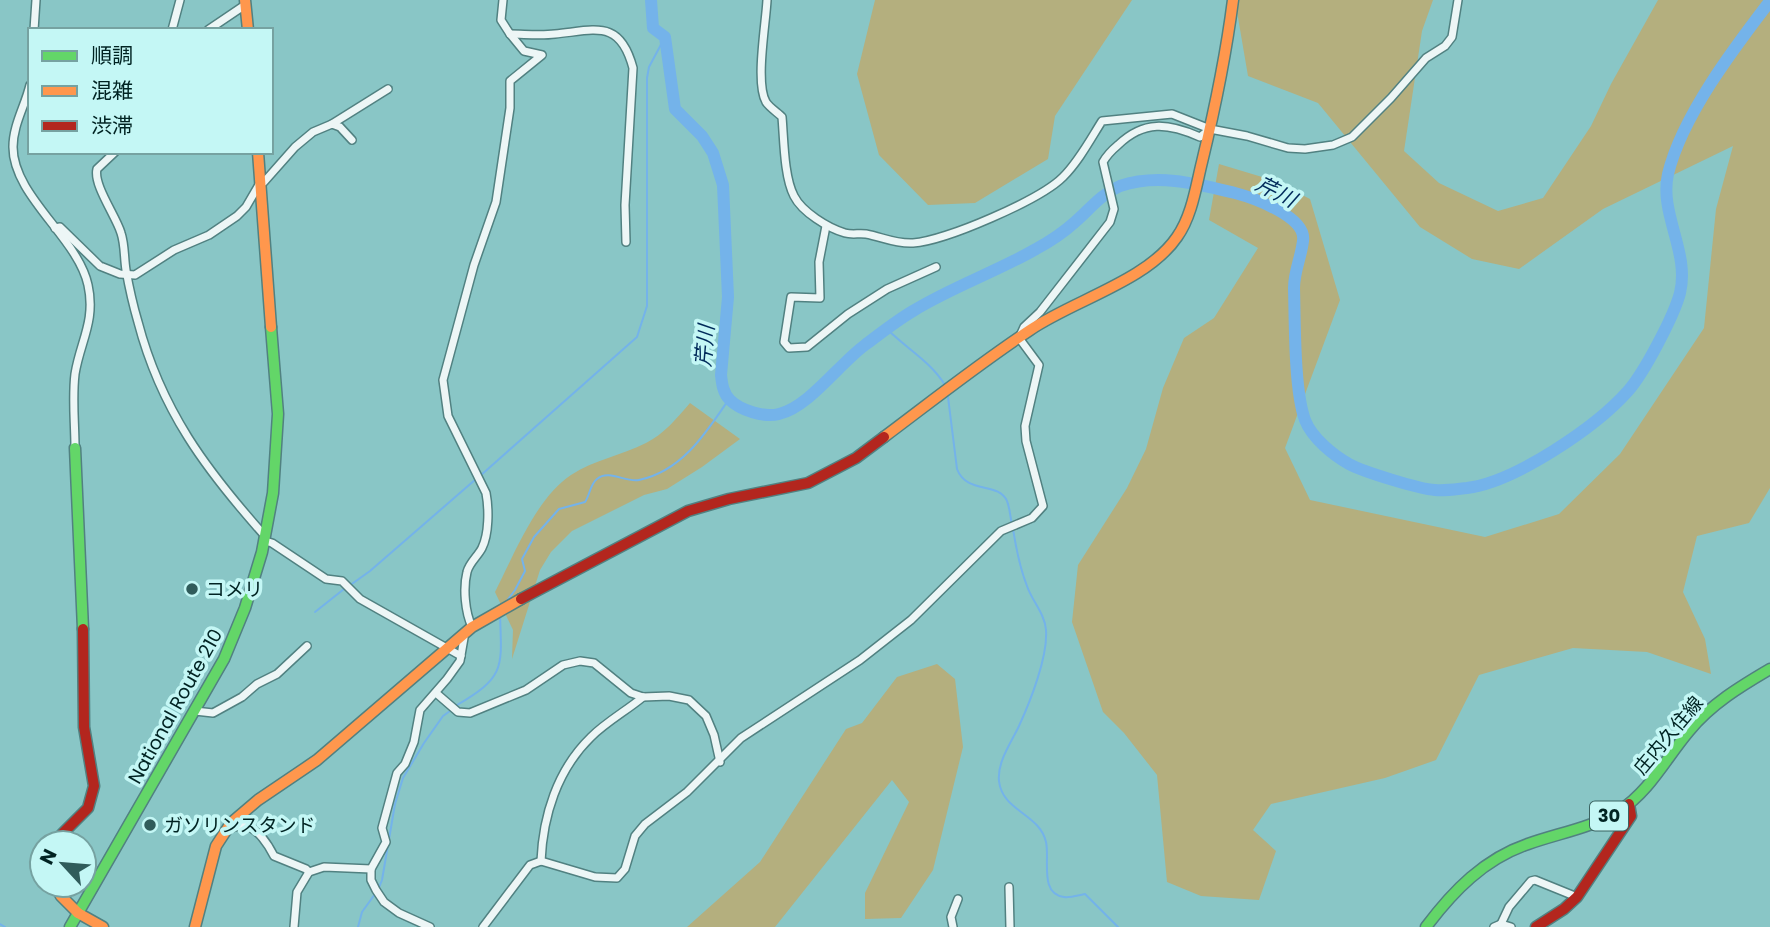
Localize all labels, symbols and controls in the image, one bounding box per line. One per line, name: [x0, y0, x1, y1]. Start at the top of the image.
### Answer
legend: [28, 28, 273, 154]
text: 順調: [91, 41, 133, 70]
text: 混雑: [91, 76, 133, 105]
text: 渋滞: [91, 111, 133, 140]
water label: 芹川: [1251, 169, 1303, 215]
water label: 芹川: [688, 322, 721, 368]
place label: コメリ: [206, 576, 263, 603]
marker: コメリ: [184, 581, 200, 597]
street label: National Route 210: [122, 624, 229, 789]
street label: 庄内久住線: [1628, 690, 1709, 780]
road number: 30: [1590, 802, 1628, 830]
place label: ガソリンスタンド: [164, 812, 316, 839]
marker: ガソリンスタンド: [142, 817, 158, 833]
north arrow: [28, 829, 98, 899]
text: N: [33, 844, 63, 869]

